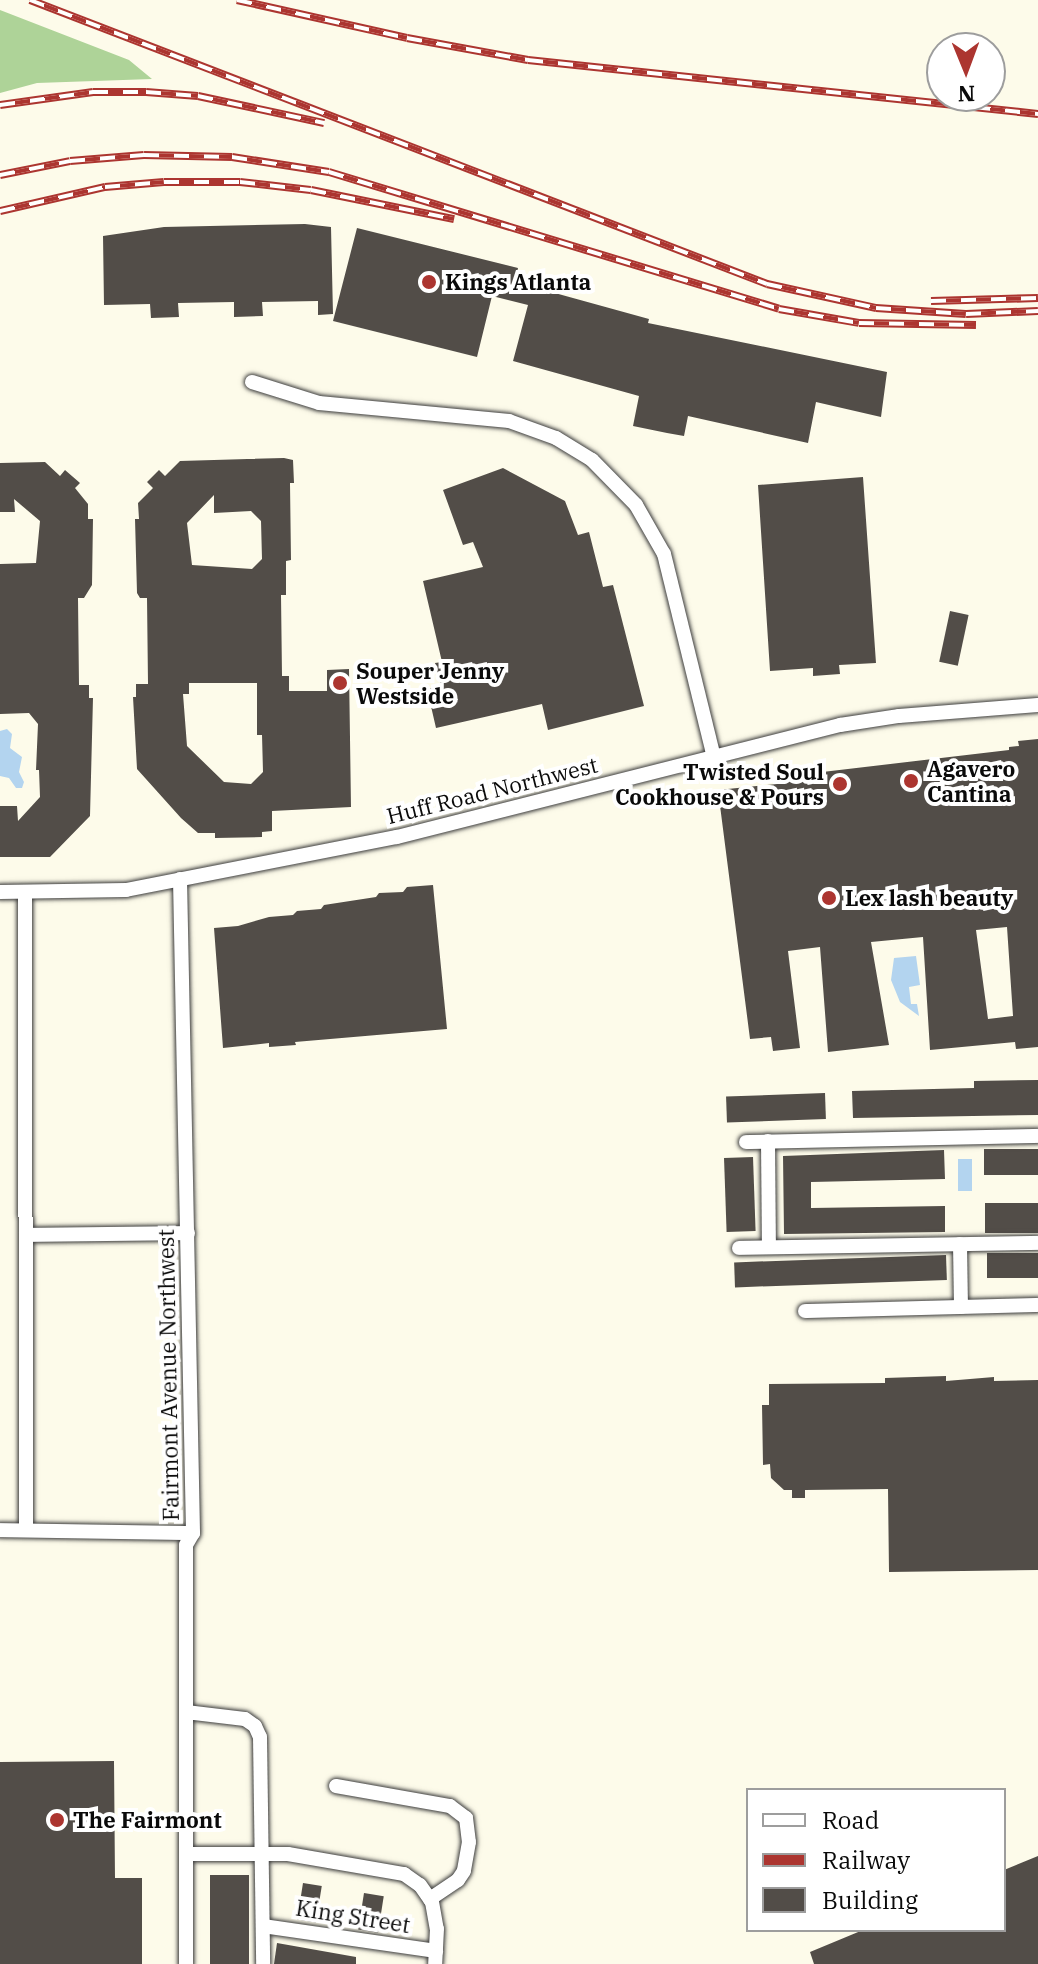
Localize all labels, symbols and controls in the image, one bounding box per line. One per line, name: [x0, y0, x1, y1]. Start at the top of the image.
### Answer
north arrow: [926, 32, 1006, 112]
text: N: [957, 80, 975, 109]
place label: Kings Atlanta: [445, 269, 591, 295]
marker: Kings Atlanta: [420, 273, 438, 291]
place label: Souper Jenny Westside: [356, 657, 504, 708]
marker: Souper Jenny Westside: [331, 674, 349, 692]
street label: Huff Road Northwest: [384, 751, 600, 829]
place label: Agavero Cantina: [927, 755, 1015, 806]
place label: Twisted Soul Cookhouse & Pours: [615, 758, 824, 810]
marker: Agavero Cantina: [902, 772, 920, 790]
marker: Twisted Soul Cookhouse & Pours: [831, 775, 849, 793]
place label: Lex lash beauty: [845, 885, 1013, 911]
marker: Lex lash beauty: [820, 889, 838, 907]
street label: Fairmont Avenue Northwest: [152, 1229, 184, 1521]
legend: [746, 1788, 1006, 1932]
text: Road: [822, 1804, 879, 1836]
place label: The Fairmont: [73, 1807, 222, 1833]
marker: The Fairmont: [48, 1811, 66, 1829]
text: Railway: [822, 1844, 910, 1876]
text: Building: [822, 1884, 918, 1916]
street label: King Street: [294, 1894, 412, 1938]

